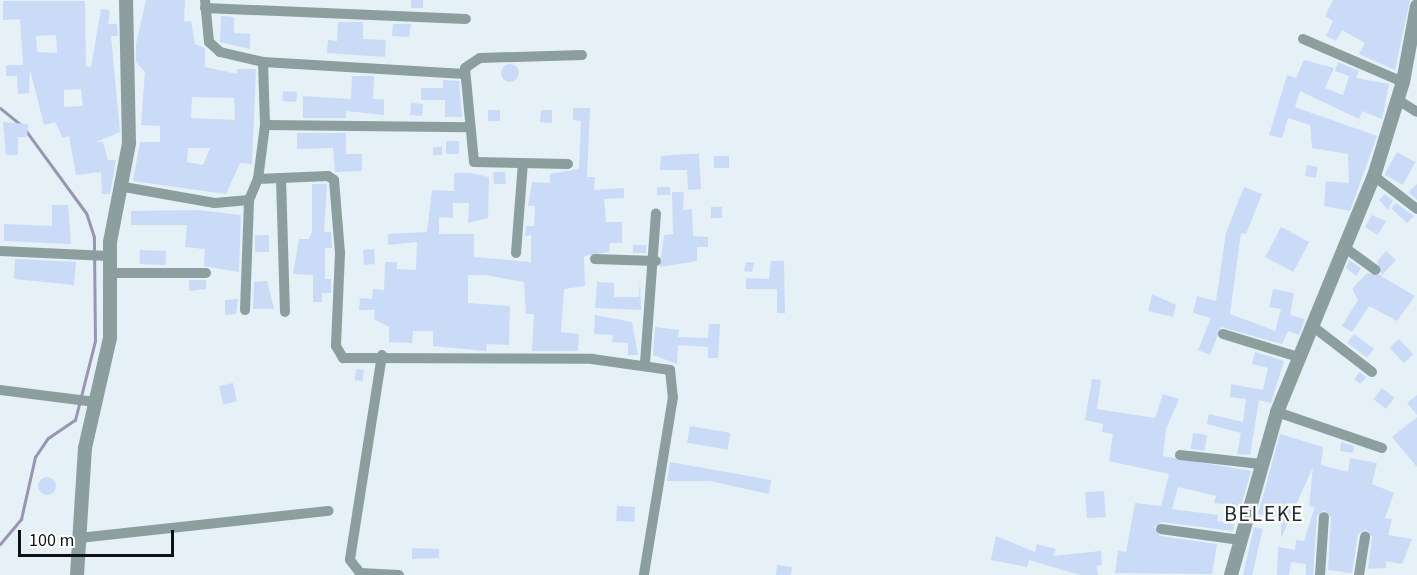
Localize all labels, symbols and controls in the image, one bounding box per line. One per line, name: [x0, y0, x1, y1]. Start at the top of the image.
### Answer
district label: BELEKE: [1224, 502, 1304, 528]
scale bar: [21, 518, 177, 556]
text: 100 m: [29, 528, 74, 553]

